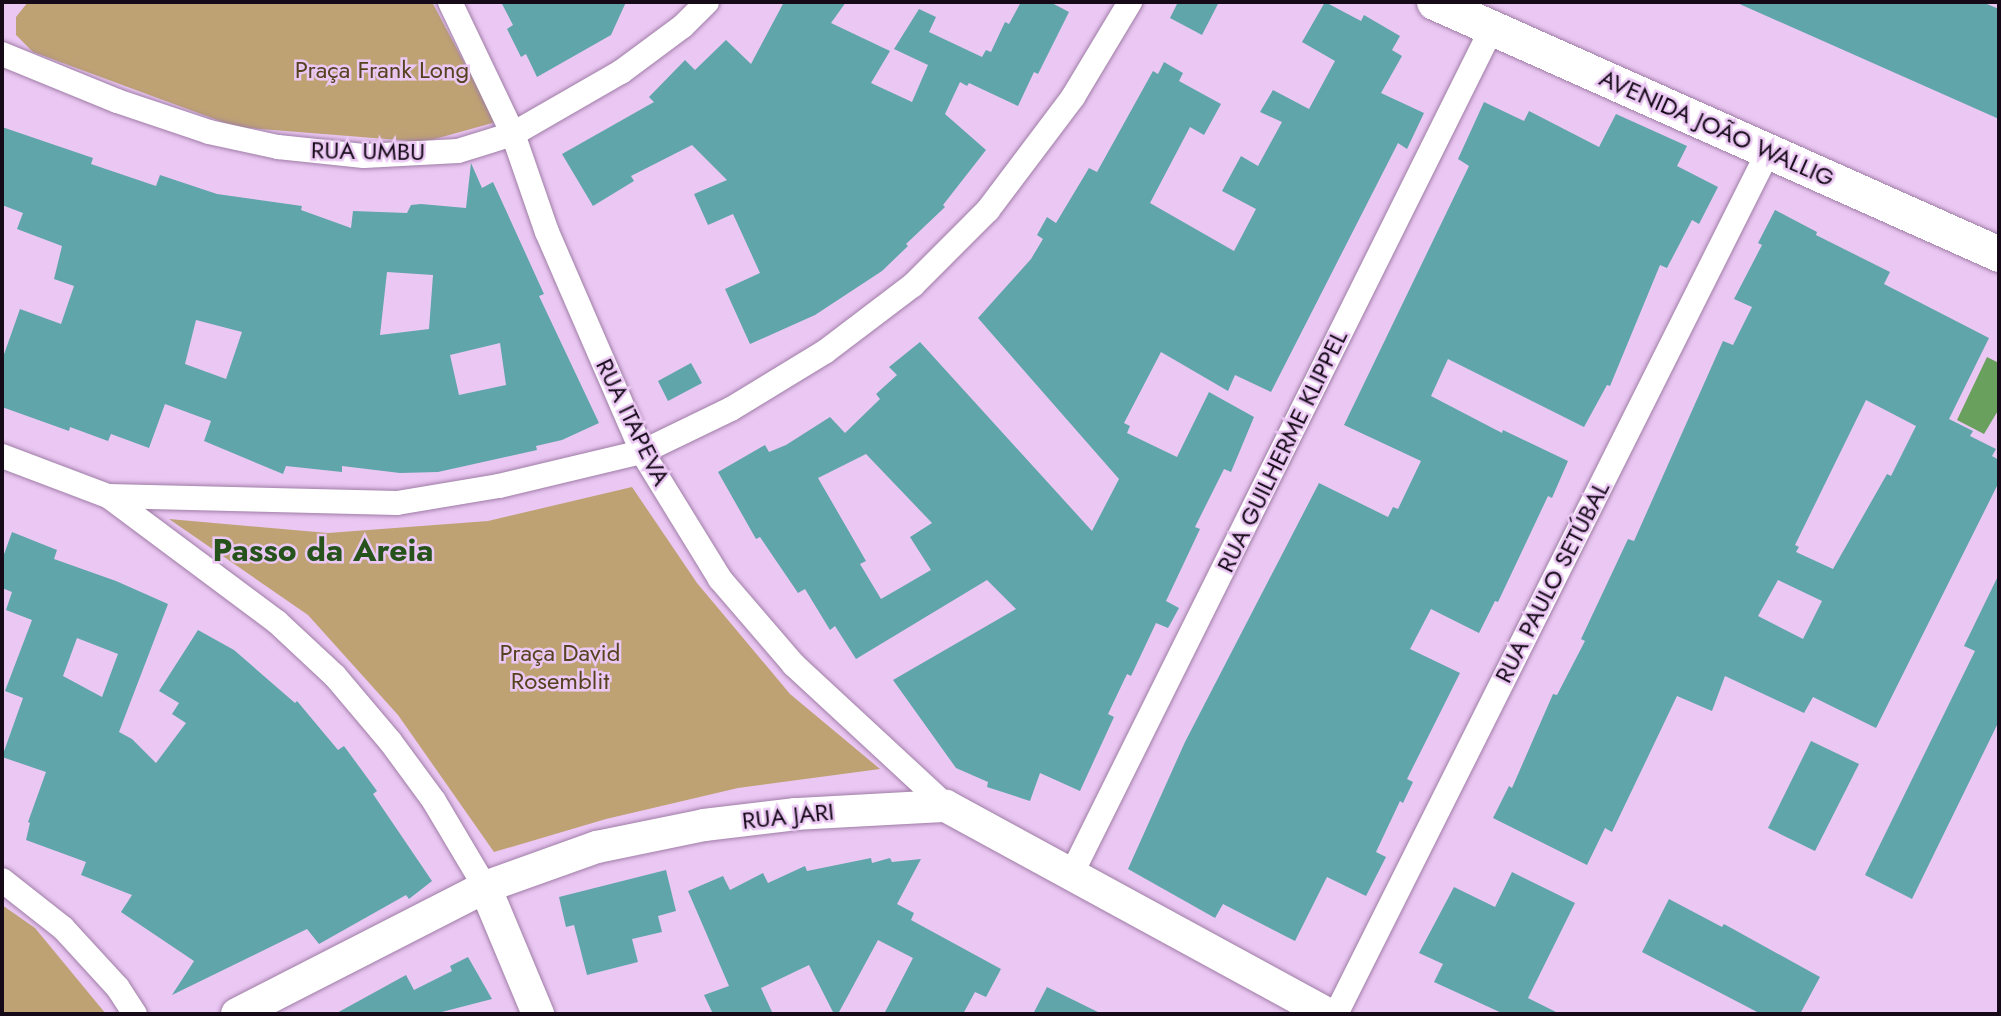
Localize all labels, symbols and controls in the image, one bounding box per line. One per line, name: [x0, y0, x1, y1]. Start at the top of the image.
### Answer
park label: Praça Frank Long: [295, 56, 469, 84]
street label: AVENIDA JOÃO WALLIG: [1595, 63, 1839, 193]
street label: RUA UMBU: [311, 136, 425, 166]
street label: RUA GUILHERME KLIPPEL: [1211, 325, 1353, 577]
street label: RUA ITAPEVA: [590, 354, 676, 490]
street label: RUA PAULO SETÚBAL: [1489, 476, 1615, 688]
district label: Passo da Areia: [212, 531, 434, 569]
park label: Praça David Rosemblit: [500, 639, 620, 695]
street label: RUA JARI: [741, 797, 835, 835]

